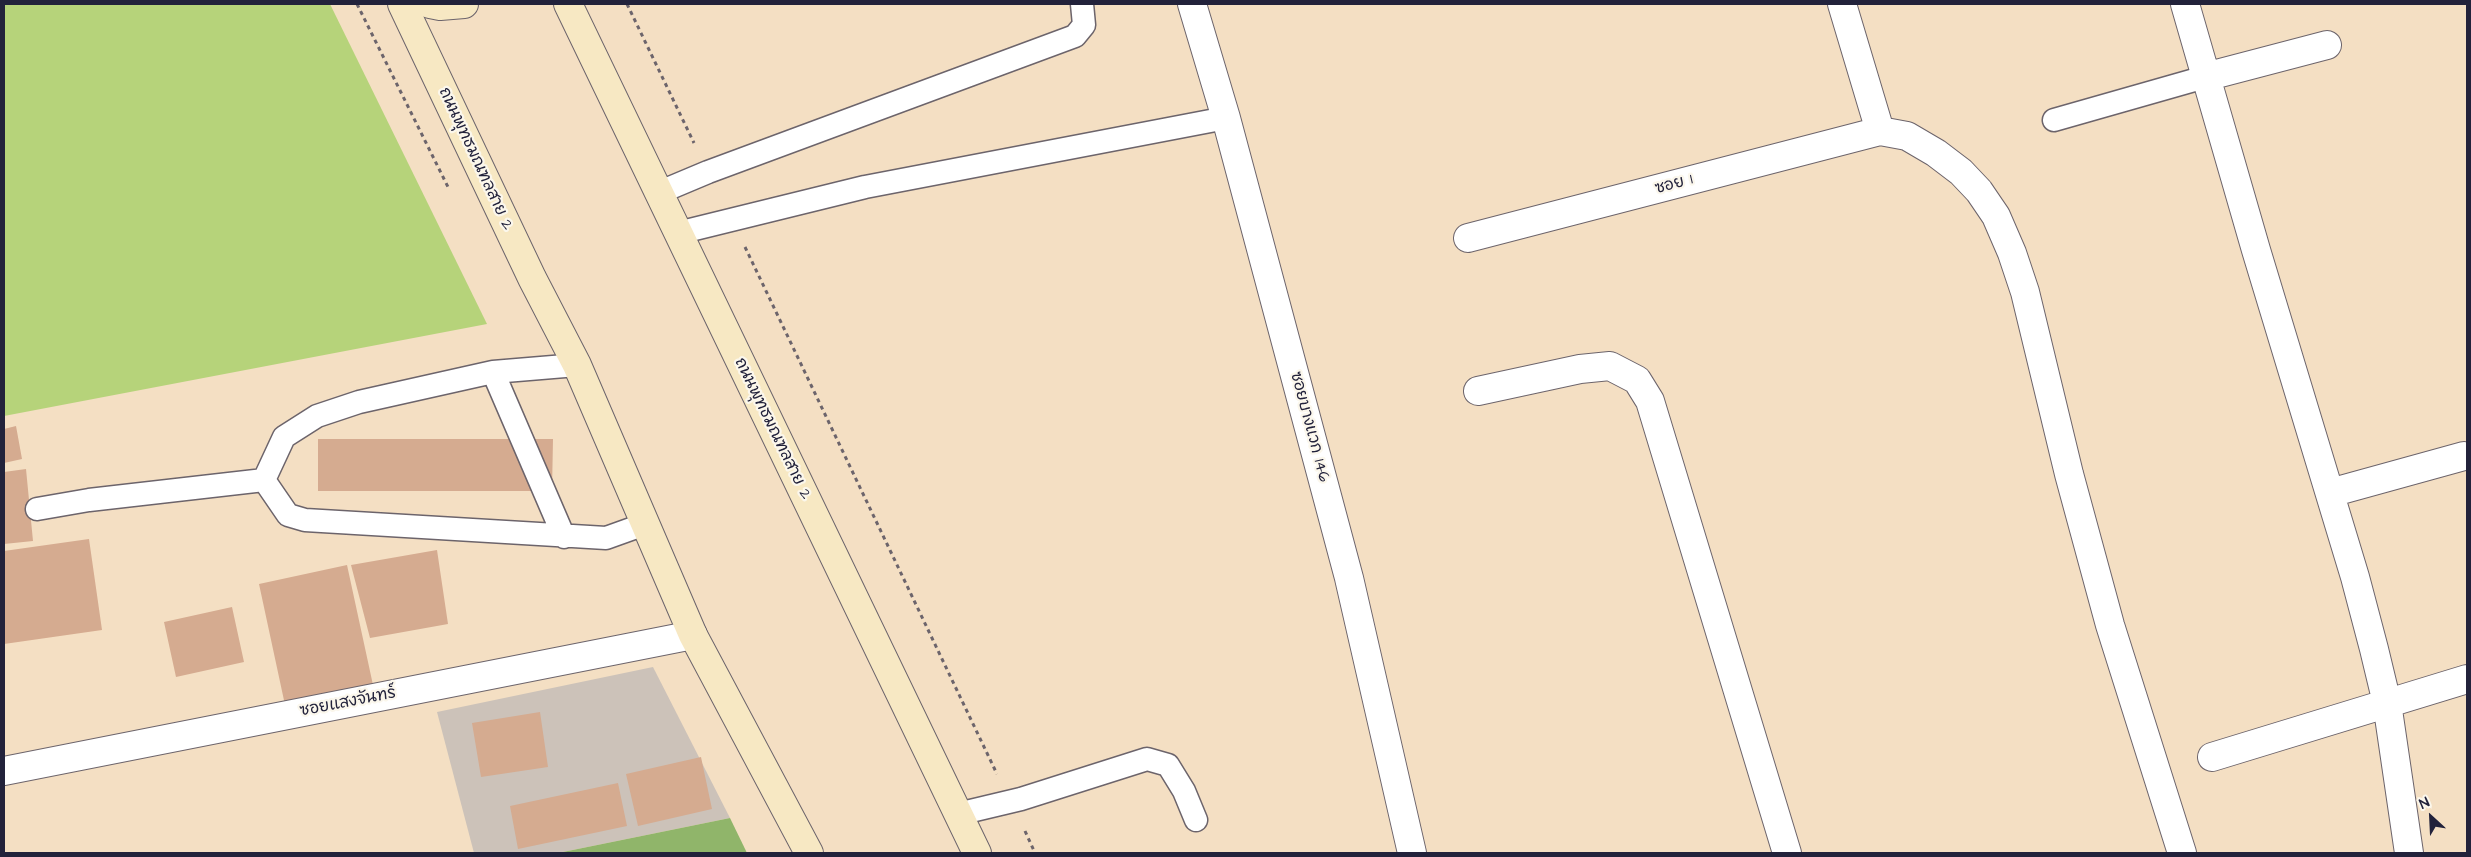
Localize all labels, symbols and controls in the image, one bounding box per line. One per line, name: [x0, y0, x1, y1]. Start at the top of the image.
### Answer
street label: ถนนพุทธมณฑลสาย 2: [434, 85, 516, 233]
street label: ซอย 1: [1653, 171, 1695, 199]
street label: ถนนพุทธมณฑลสาย 2: [729, 355, 815, 503]
street label: ซอยบางแวก 146: [1285, 370, 1333, 484]
street label: ซอยแสงจันทร์: [298, 684, 398, 722]
north arrow: [2406, 792, 2456, 842]
text: N: [2416, 792, 2433, 814]

